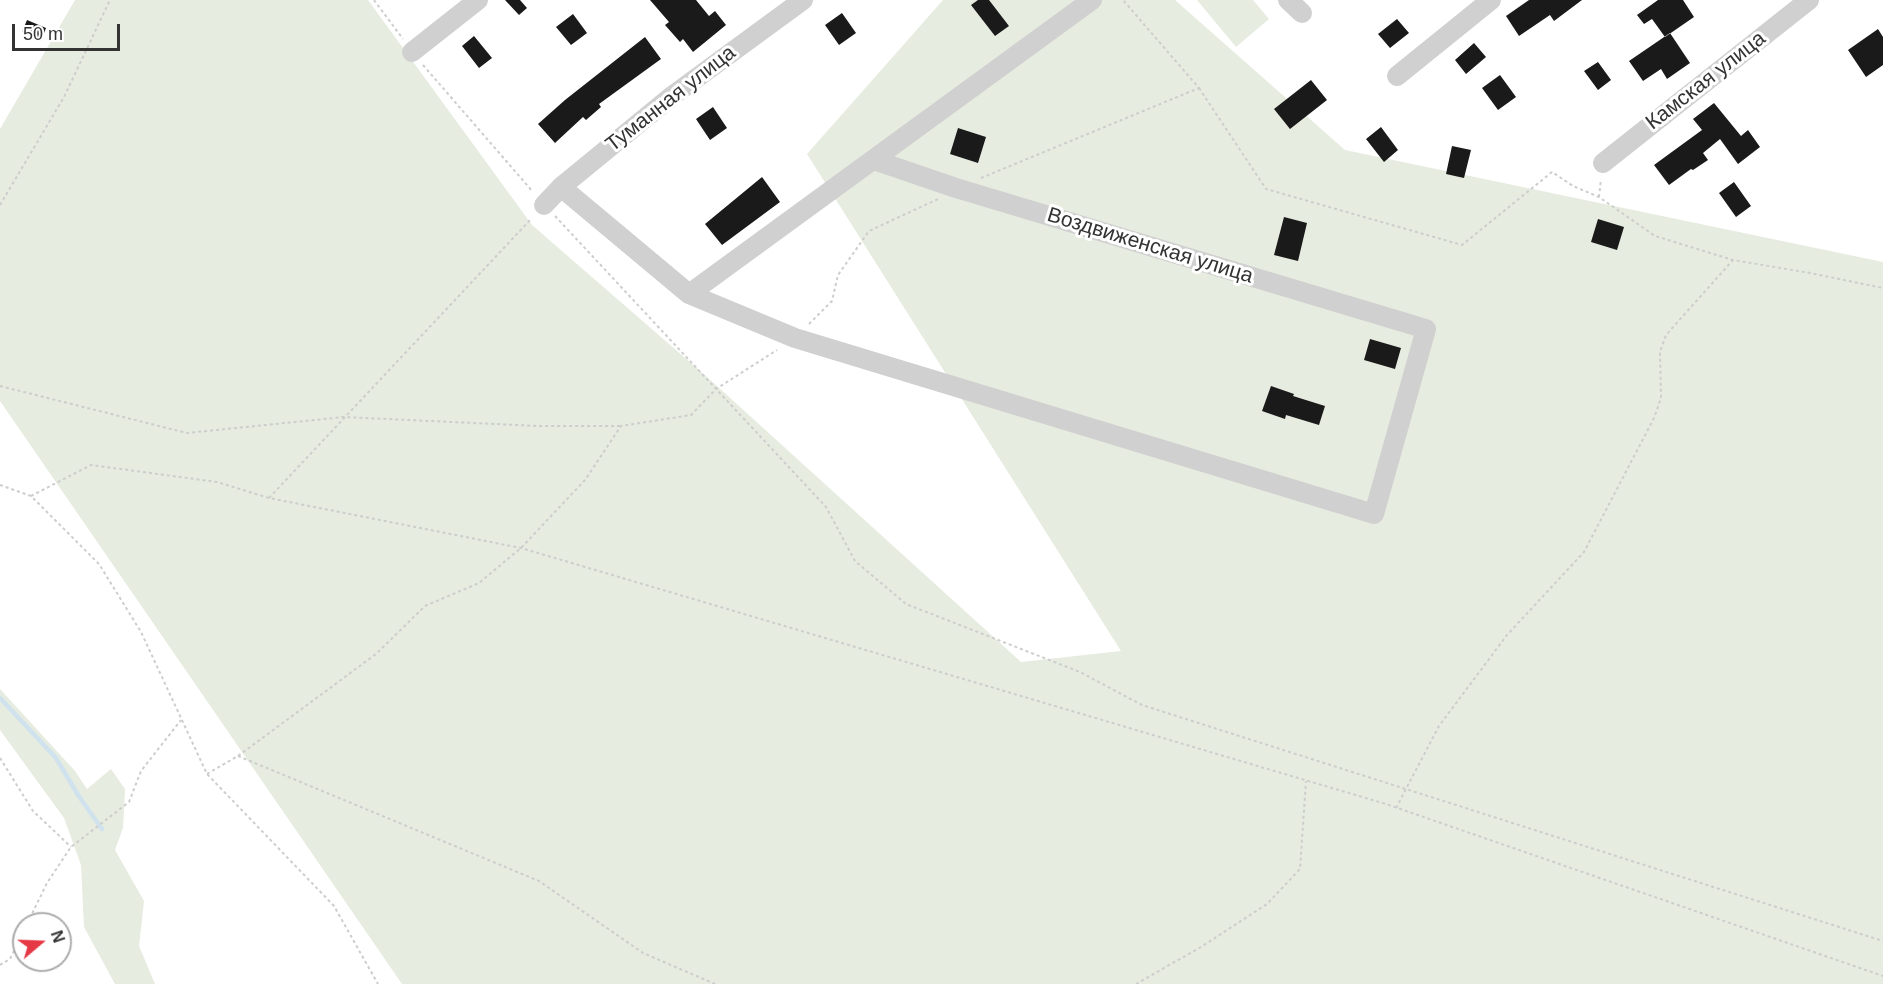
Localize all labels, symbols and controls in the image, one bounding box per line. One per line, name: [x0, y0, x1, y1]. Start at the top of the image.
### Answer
scale bar: [15, 12, 123, 50]
text: 50 m: [23, 24, 63, 44]
street label: Камская улица: [1641, 26, 1771, 136]
street label: Туманная улица: [601, 40, 741, 158]
street label: Воздвиженская улица: [1044, 203, 1256, 289]
north arrow: [12, 912, 72, 972]
text: N: [48, 928, 68, 945]

